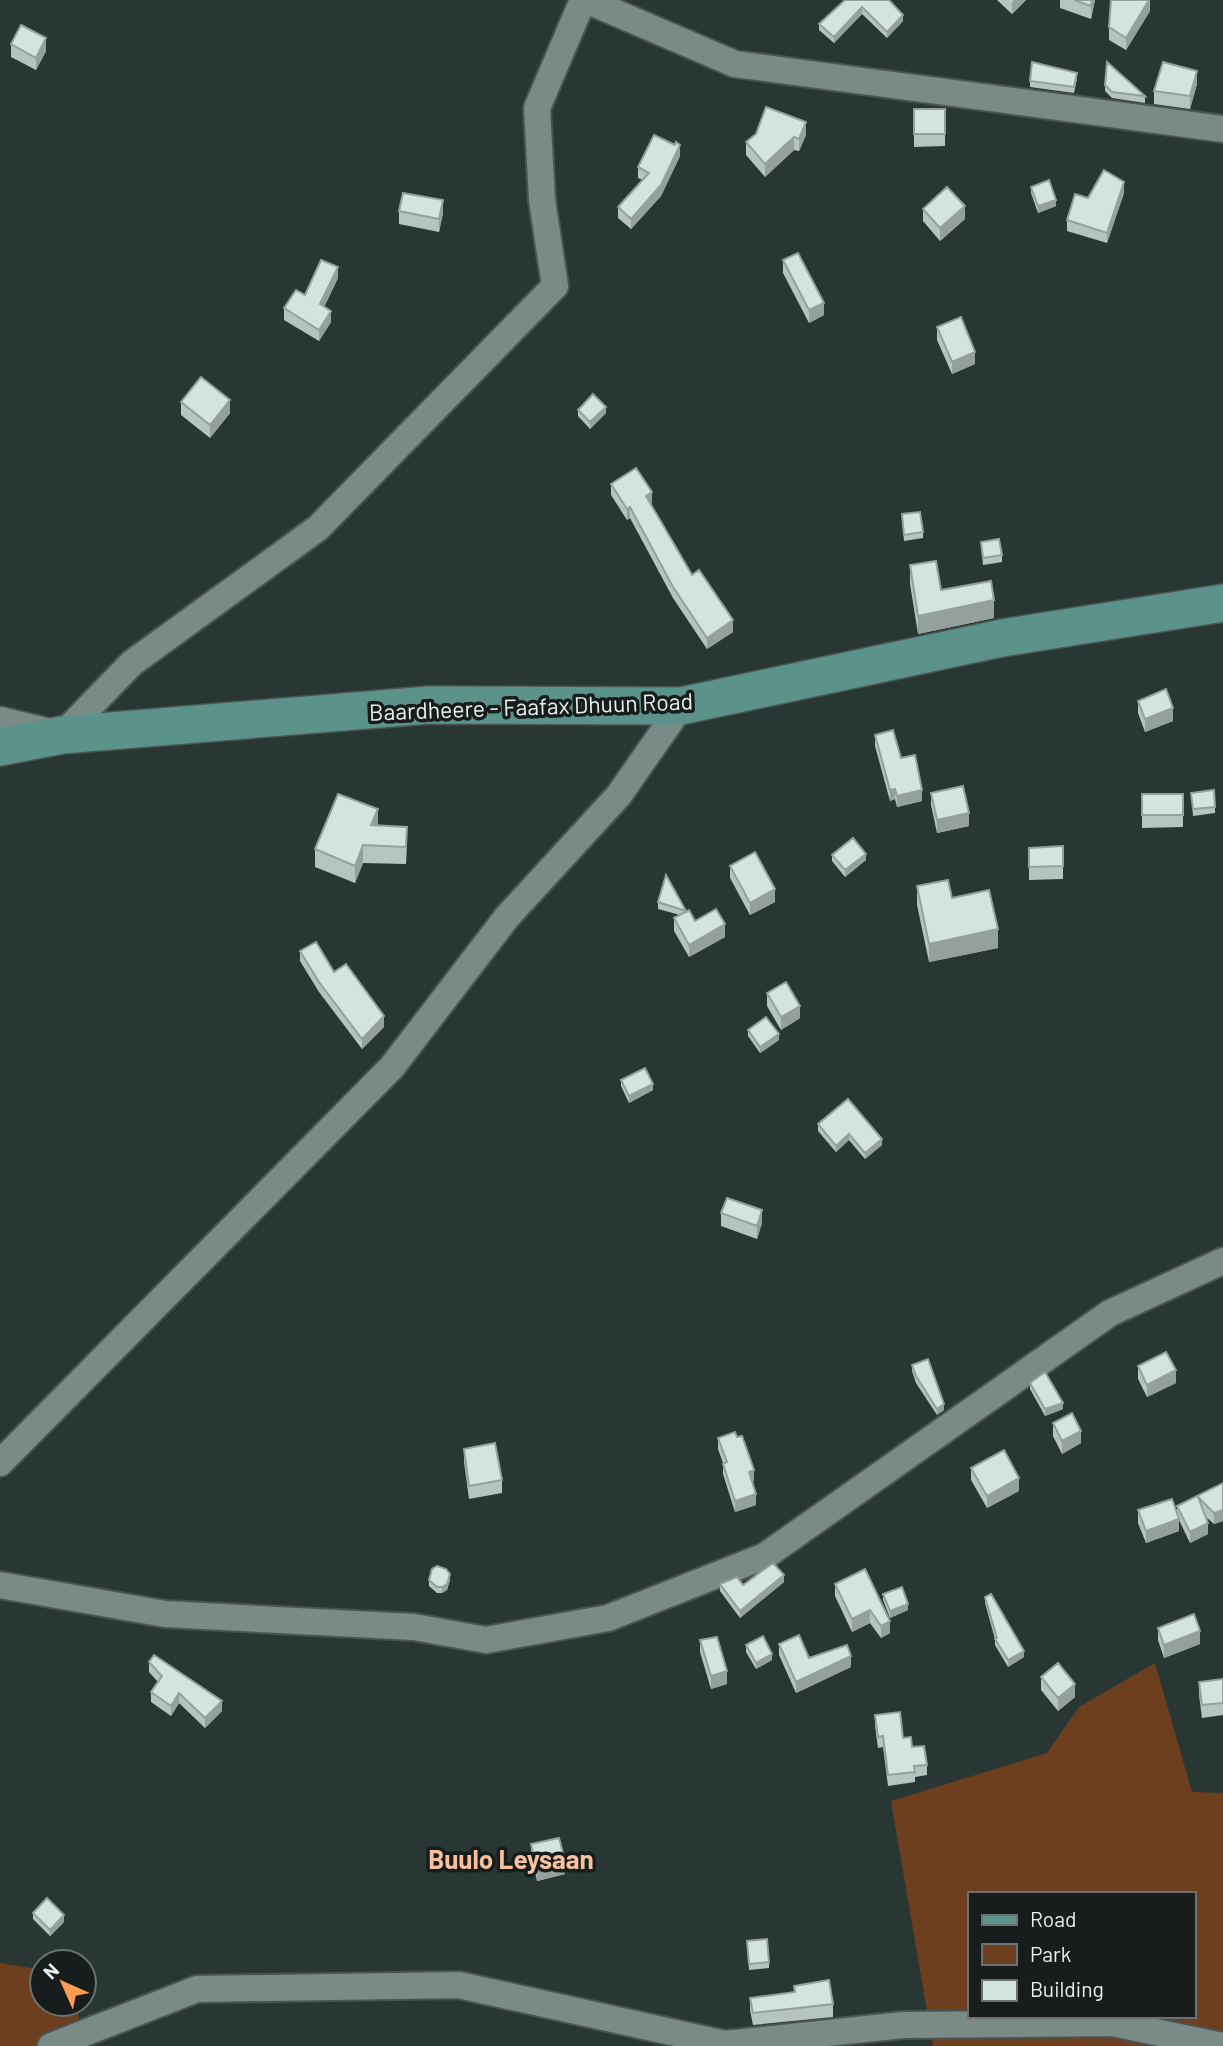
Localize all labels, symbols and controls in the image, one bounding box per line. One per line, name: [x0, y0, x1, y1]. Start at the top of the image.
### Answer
street label: Baardheere - Faafax Dhuun Road: [369, 686, 693, 726]
district label: Buulo Leysaan: [428, 1843, 594, 1874]
legend: [968, 1892, 1195, 2018]
text: Road: [1030, 1906, 1076, 1931]
text: Park: [1030, 1941, 1071, 1966]
north arrow: [28, 1948, 98, 2018]
text: N: [38, 1958, 63, 1983]
text: Building: [1030, 1976, 1104, 2001]

